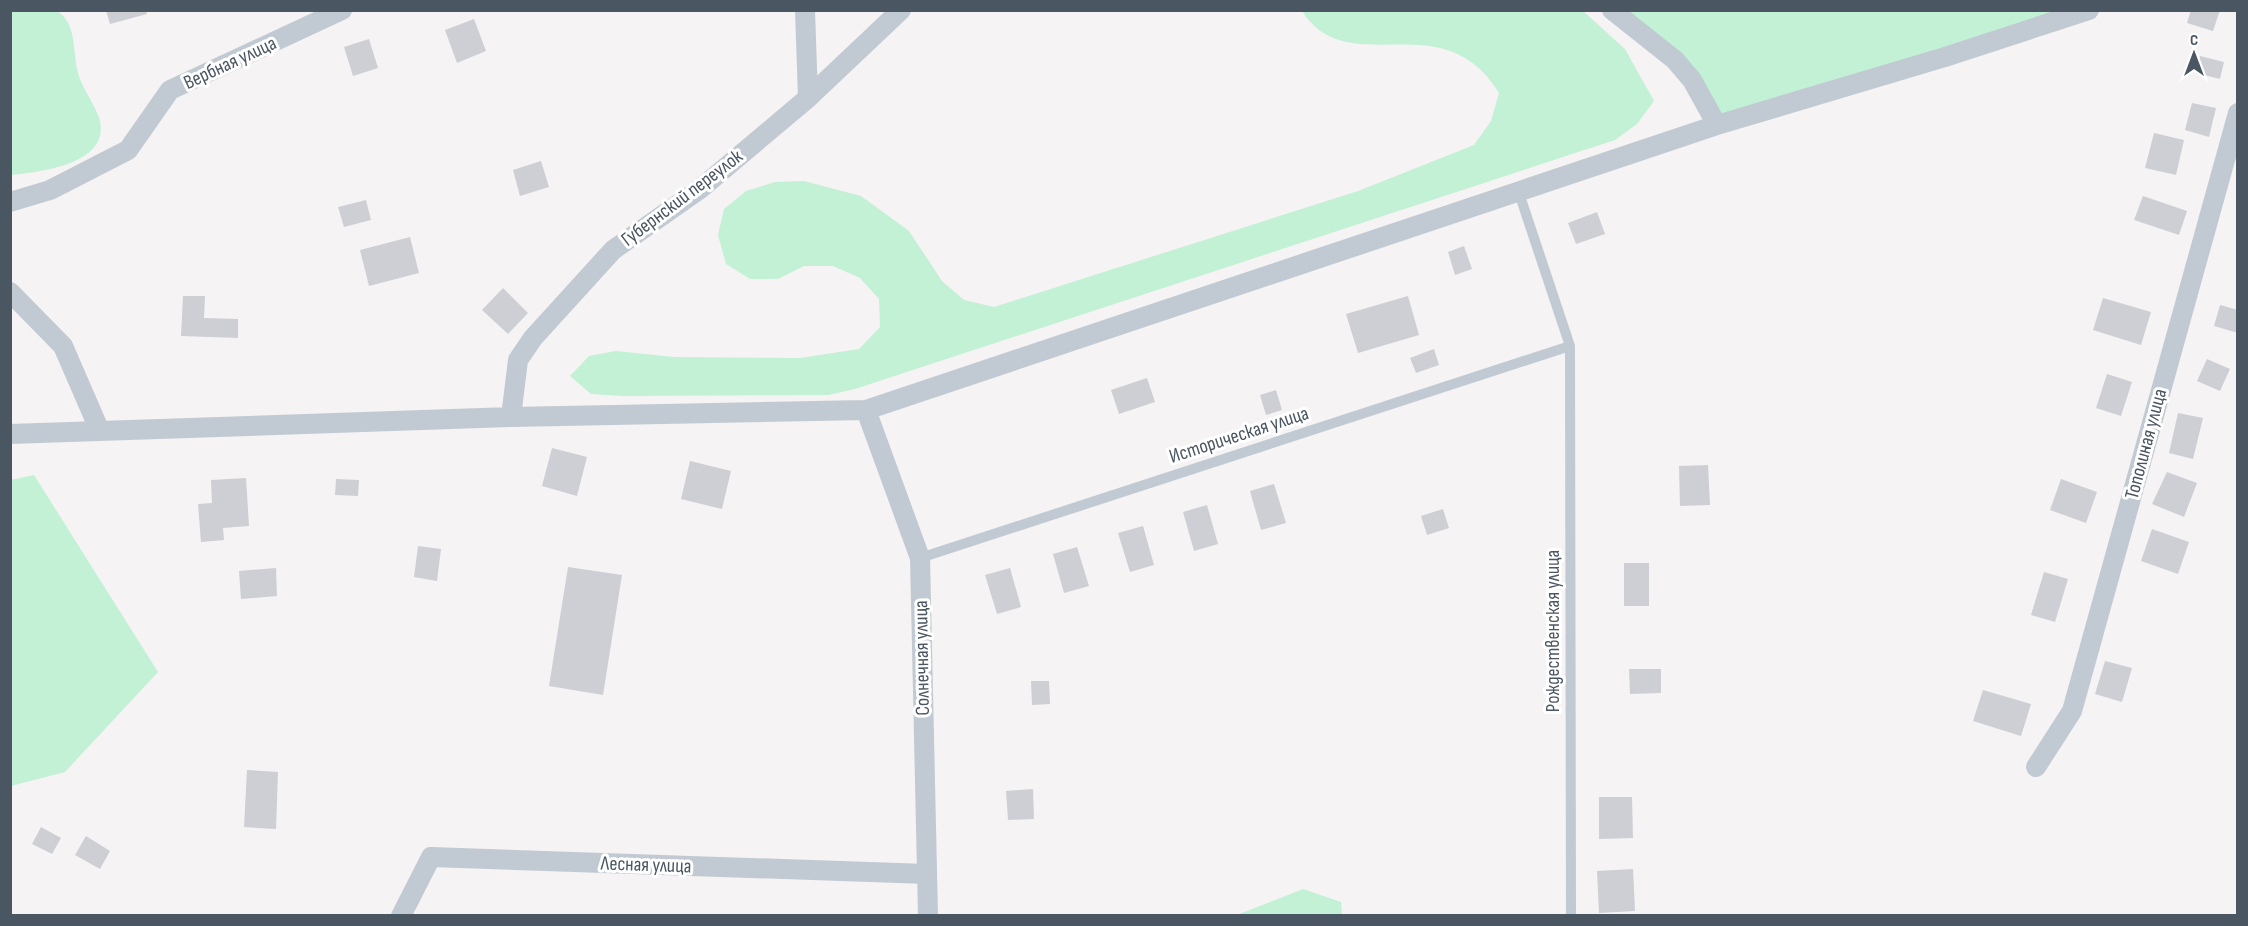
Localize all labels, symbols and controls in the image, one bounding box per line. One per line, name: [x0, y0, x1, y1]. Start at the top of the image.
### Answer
north arrow: [2164, 24, 2224, 84]
street label: Вербная улица: [180, 31, 280, 95]
text: С: [2190, 31, 2198, 50]
street label: Губернский переулок: [617, 144, 748, 251]
street label: Тополиная улица: [2120, 386, 2172, 502]
street label: Историческая улица: [1166, 401, 1312, 469]
street label: Рождественская улица: [1541, 550, 1565, 712]
street label: Солнечная улица: [909, 600, 935, 716]
street label: Лесная улица: [599, 851, 692, 879]

